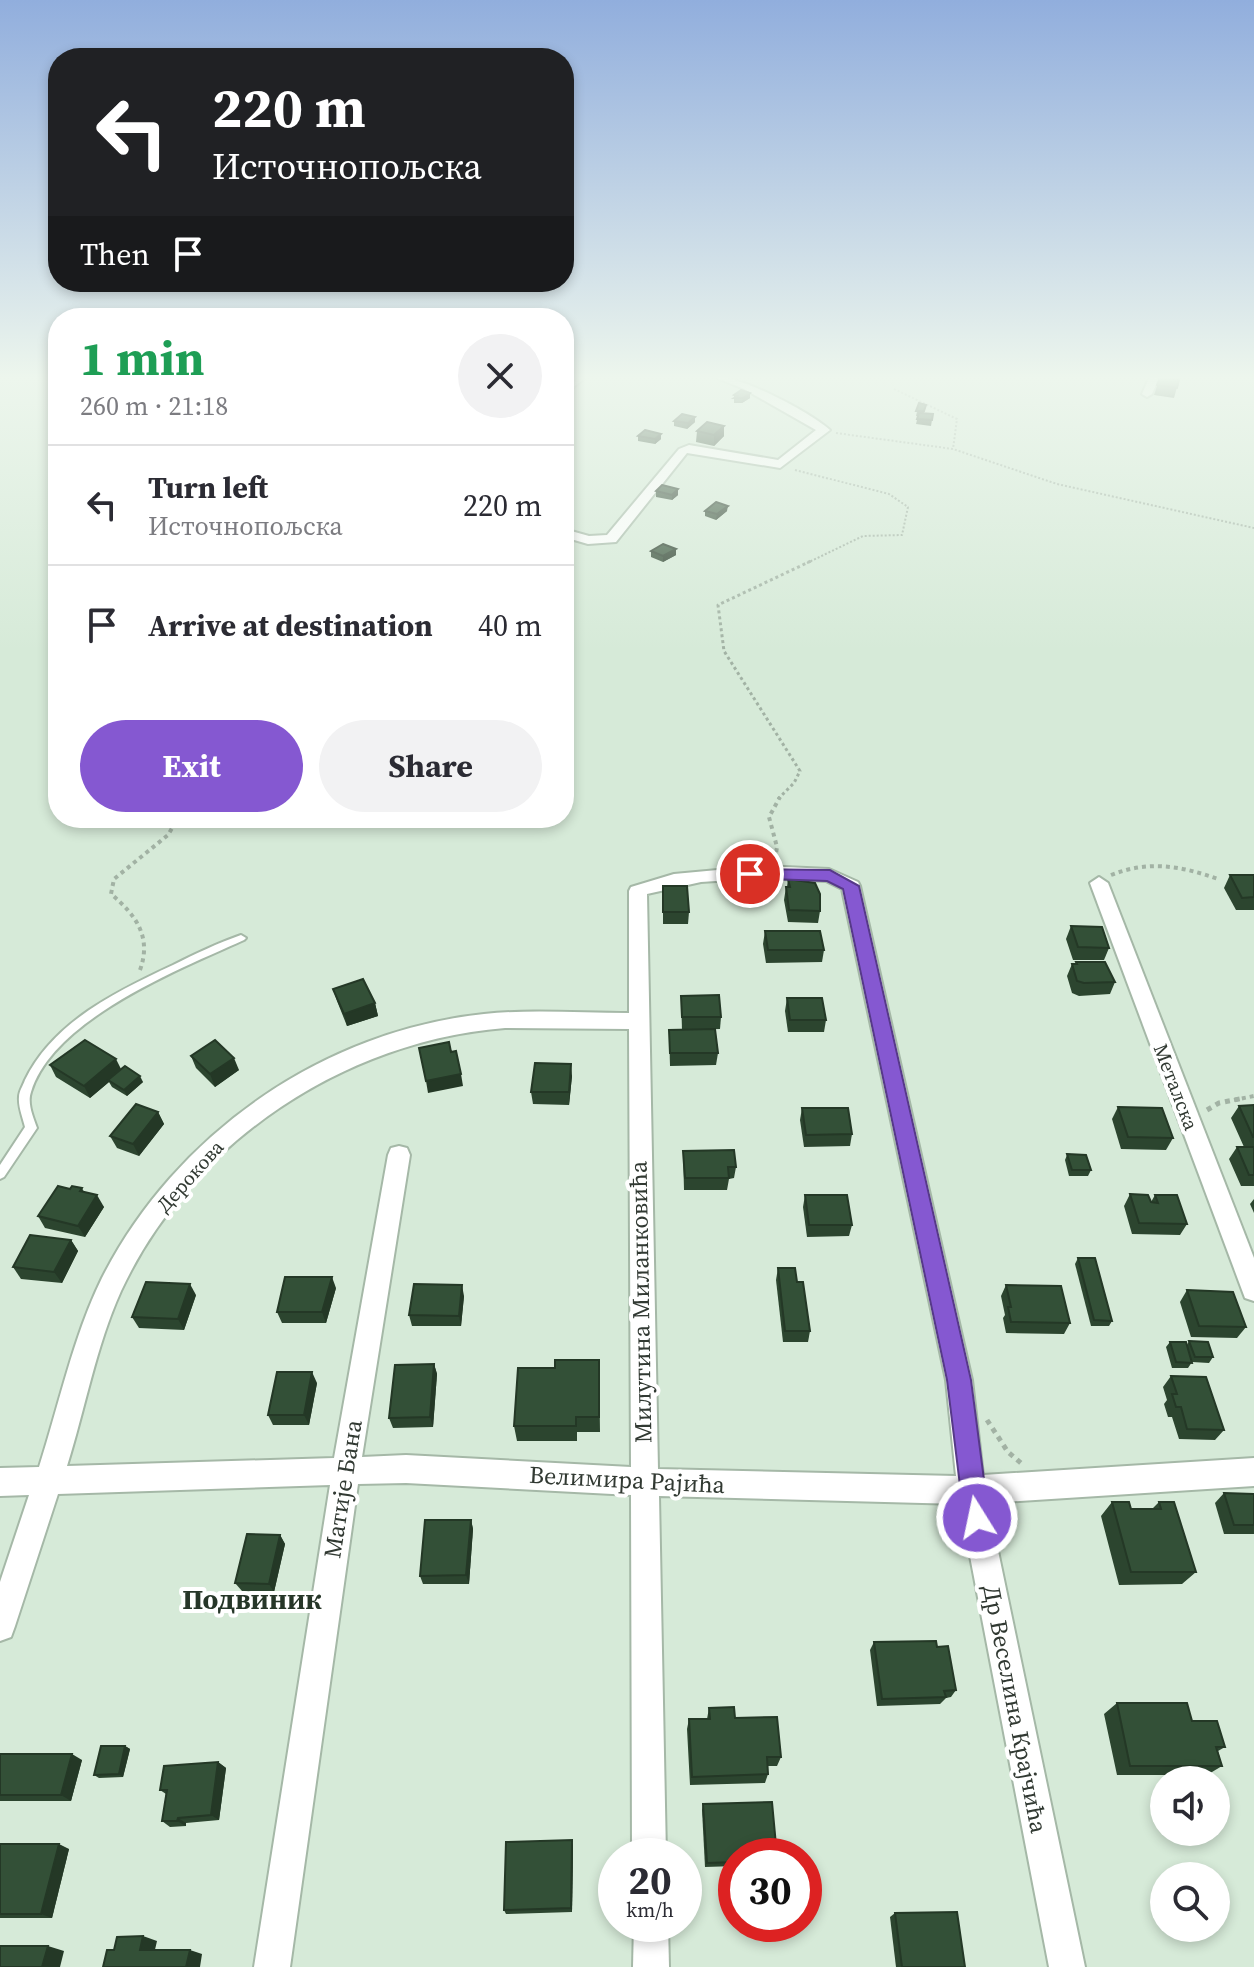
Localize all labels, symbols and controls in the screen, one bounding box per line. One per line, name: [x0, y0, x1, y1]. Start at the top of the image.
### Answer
text: 220 m: [212, 69, 366, 146]
icon: left: [80, 80, 184, 184]
text: Источнопољска: [212, 142, 482, 191]
icon: arrive: [166, 232, 210, 276]
text: Then: [80, 234, 150, 275]
text: 1 min: [80, 325, 205, 391]
button: close: [458, 334, 542, 418]
text: 260 m · 21:18: [80, 388, 228, 424]
text: Turn left: [148, 467, 268, 508]
icon: left: [80, 483, 124, 527]
text: 220 m: [463, 485, 542, 526]
text: Источнопољска: [148, 508, 343, 544]
icon: arrive: [80, 603, 124, 647]
text: Arrive at destination: [148, 605, 433, 646]
text: 40 m: [478, 605, 542, 646]
button: Exit: [80, 720, 303, 812]
button: Share: [319, 720, 542, 812]
pin: [716, 840, 784, 908]
icon: arrive: [728, 852, 772, 896]
street label: Металска: [1147, 1040, 1206, 1135]
street label: Дерокова: [150, 1133, 231, 1218]
street label: Милутина Миланковића: [622, 1160, 659, 1443]
street label: Матије Бана: [315, 1417, 370, 1561]
street label: Велимира Рајића: [528, 1458, 727, 1501]
position arrow: [935, 1476, 1019, 1560]
district label: Подвиник: [182, 1580, 322, 1618]
street label: Др Веселина Крајчића: [975, 1582, 1056, 1837]
map controls: [1150, 1766, 1230, 1942]
button: sound: [1150, 1766, 1230, 1846]
speed limit sign: 30: [718, 1838, 822, 1942]
text: 20: [628, 1853, 672, 1907]
button: search: [1150, 1862, 1230, 1942]
text: km/h: [626, 1896, 674, 1924]

